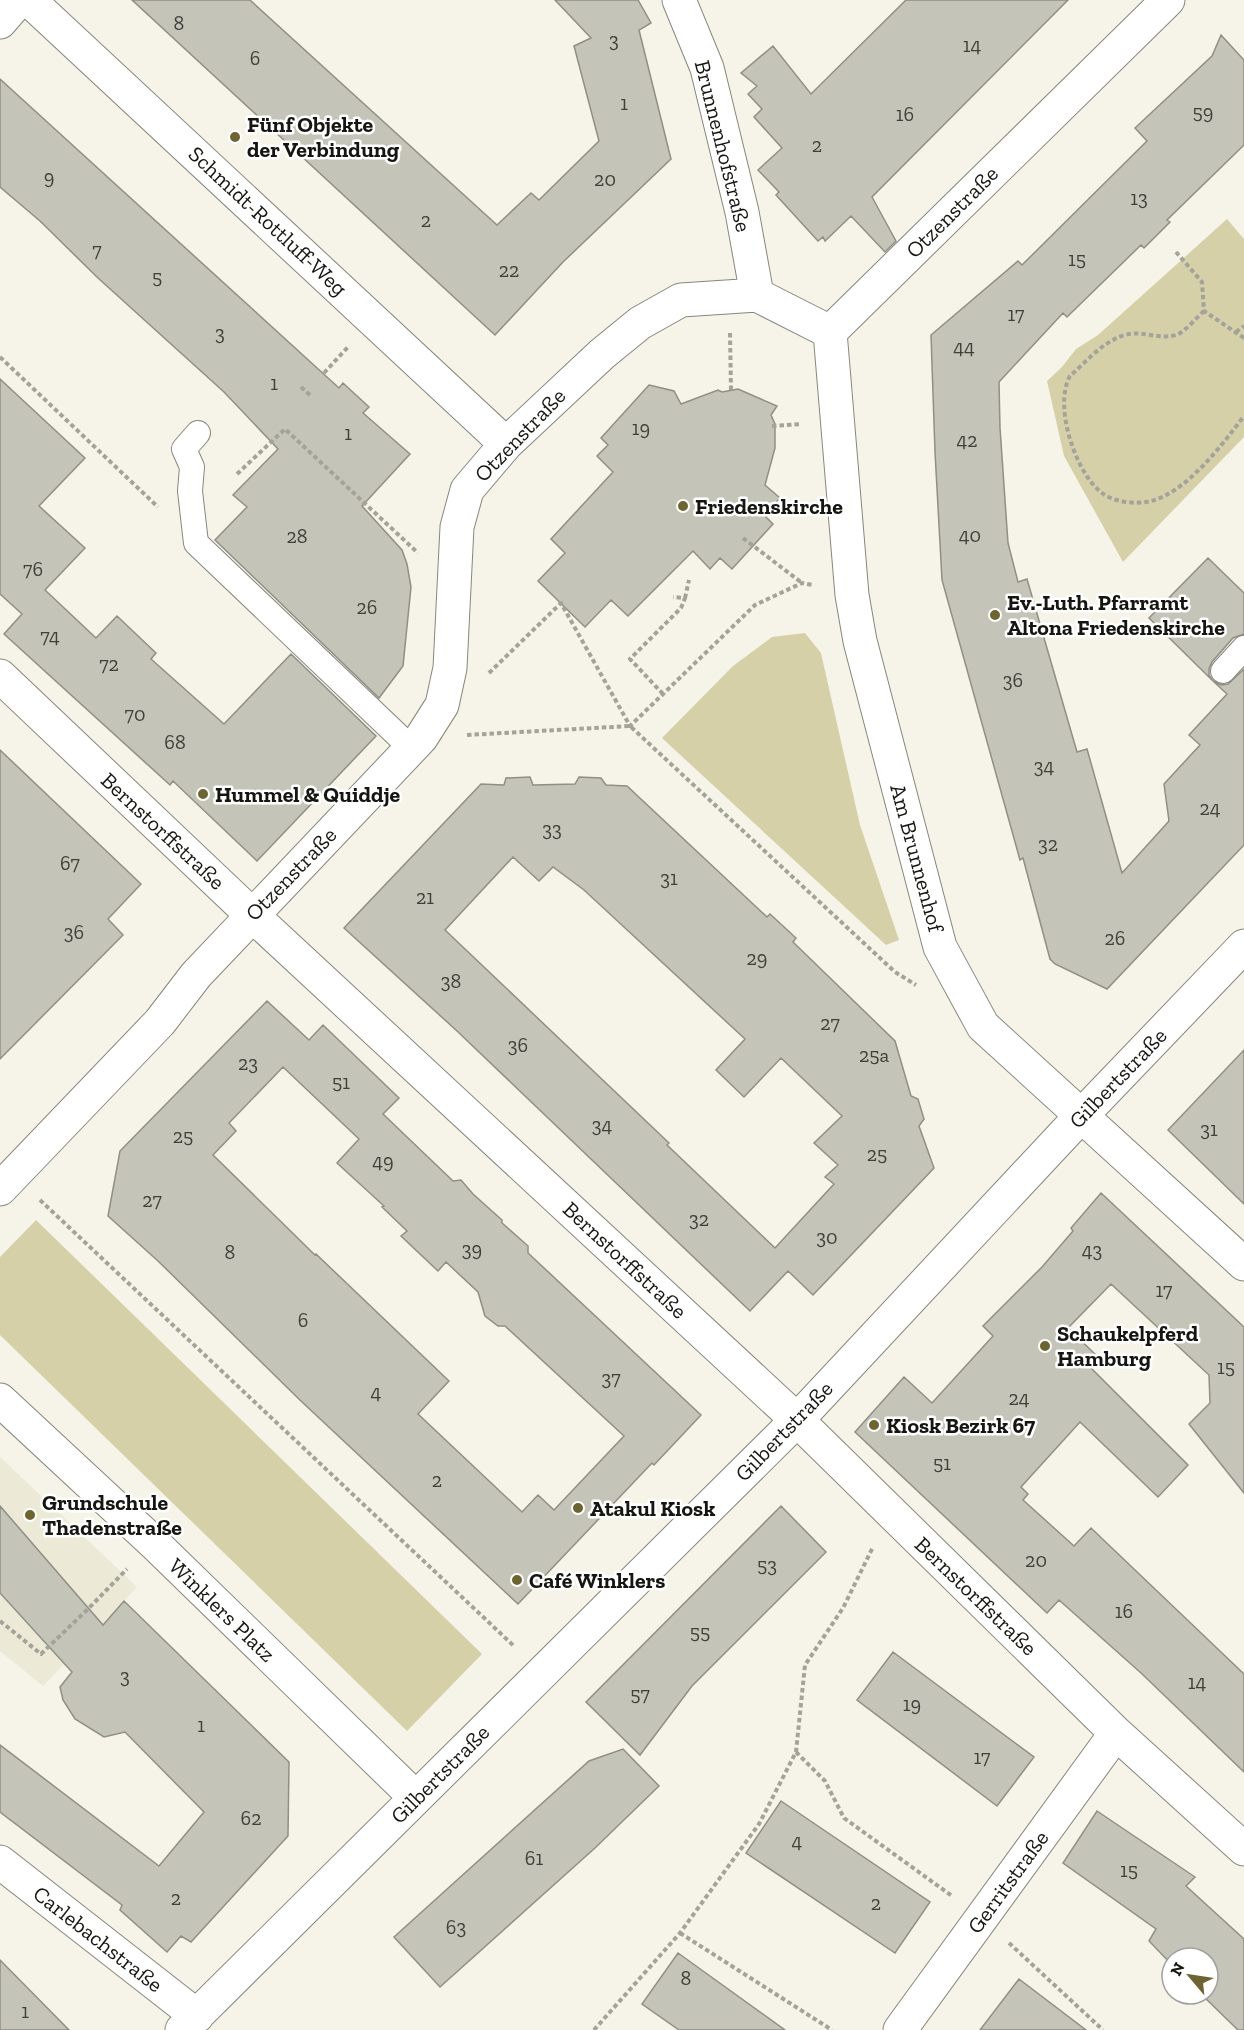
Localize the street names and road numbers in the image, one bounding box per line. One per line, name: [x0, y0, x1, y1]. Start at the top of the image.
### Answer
street label: Brunnenhofstraße: [689, 57, 757, 235]
street label: Schmidt-Rottluff-Weg: [183, 140, 353, 302]
street label: Otzenstraße: [900, 160, 1004, 264]
street label: Otzenstraße: [469, 383, 571, 487]
street label: Bernstorffstraße: [95, 767, 231, 895]
street label: Am Brunnenhof: [884, 781, 950, 937]
street label: Otzenstraße: [240, 822, 342, 926]
street label: Gilbertstraße: [1063, 1022, 1173, 1134]
street label: Bernstorffstraße: [557, 1196, 693, 1324]
street label: Gilbertstraße: [729, 1375, 839, 1487]
street label: Bernstorffstraße: [909, 1531, 1043, 1661]
street label: Winklers Platz: [163, 1552, 281, 1668]
street label: Gilbertstraße: [385, 1719, 495, 1829]
street label: Gerritstraße: [962, 1825, 1054, 1939]
street label: Carlebachstraße: [28, 1880, 168, 1998]

